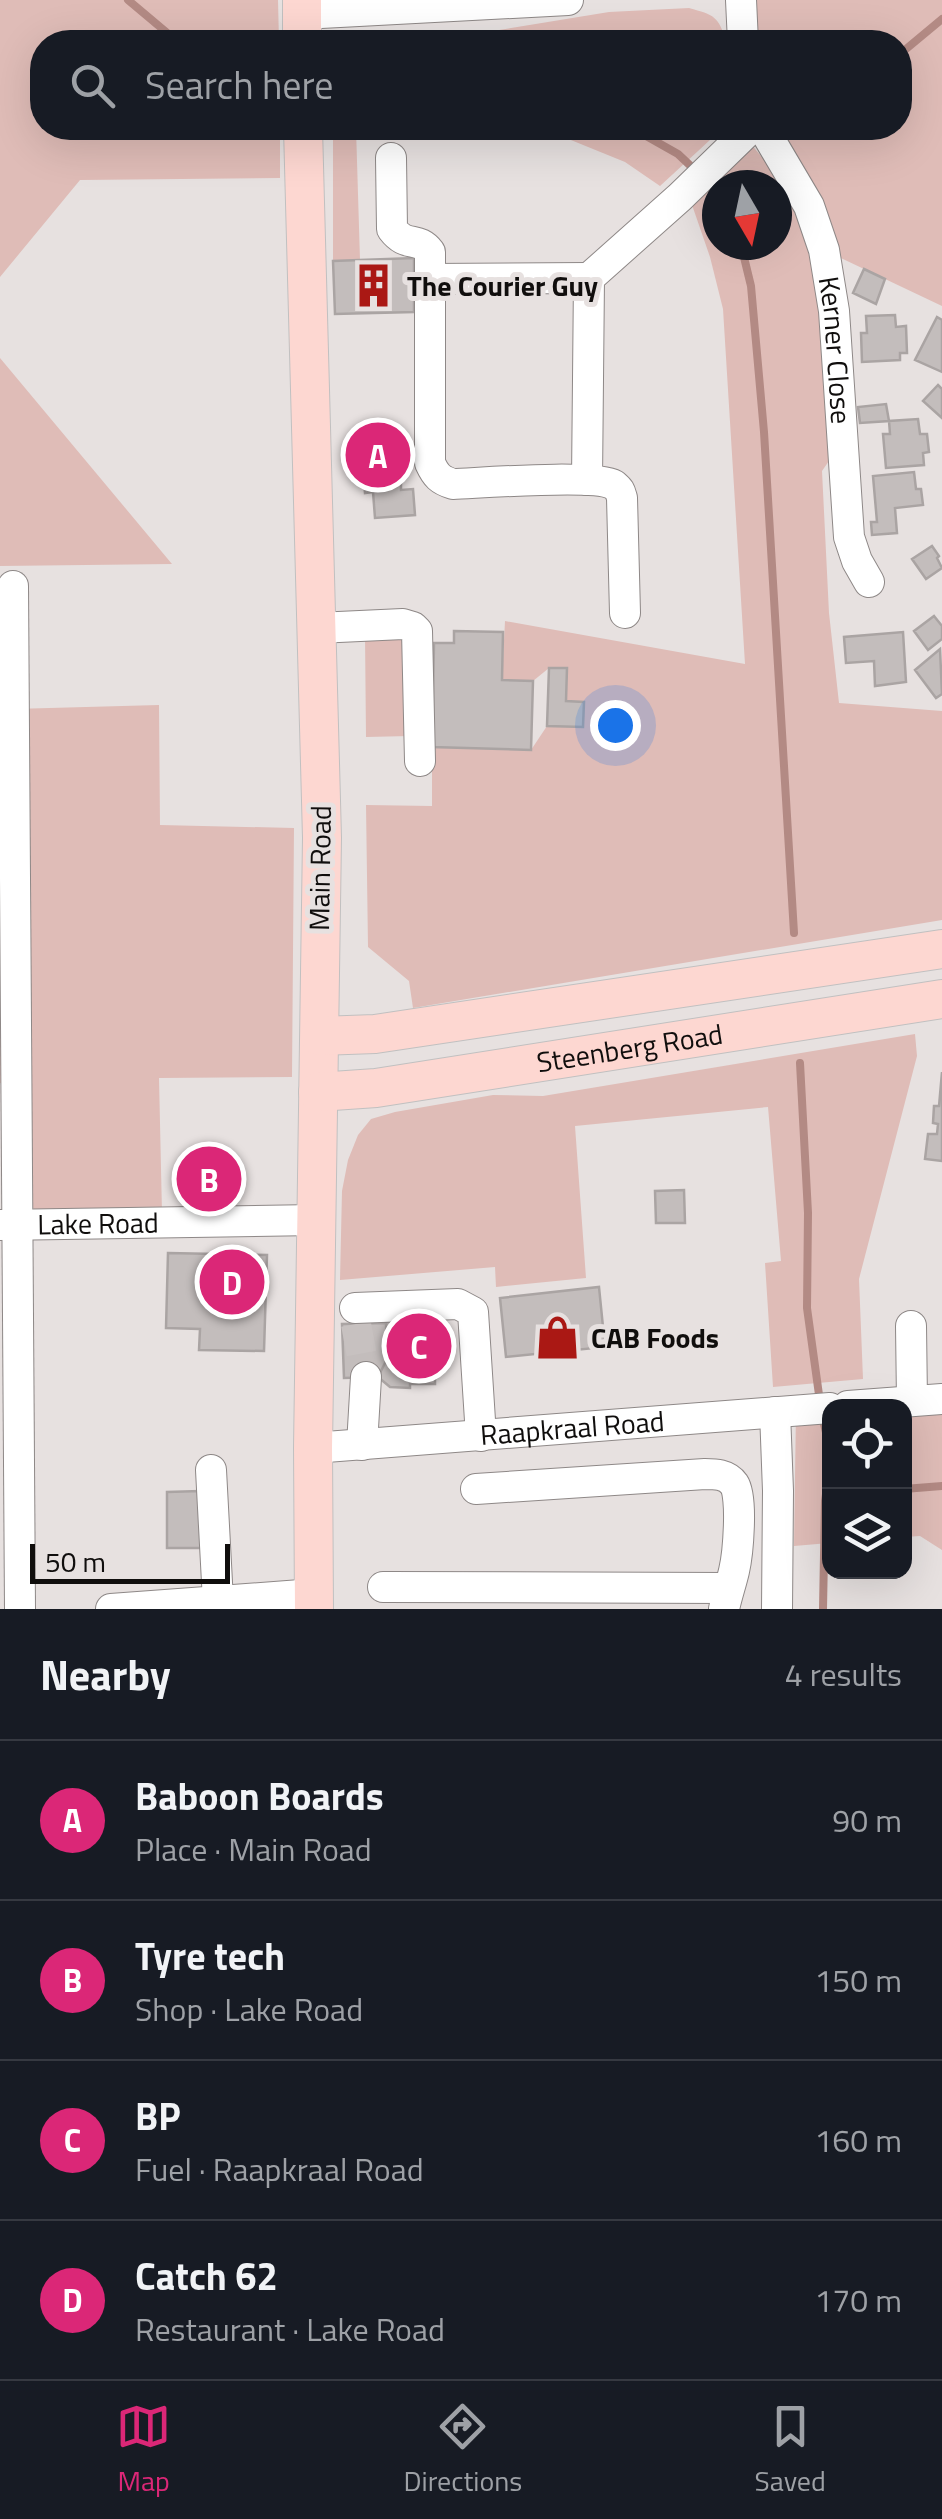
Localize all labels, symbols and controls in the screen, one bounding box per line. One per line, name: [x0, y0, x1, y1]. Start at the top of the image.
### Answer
search box: [30, 30, 912, 140]
text: Search here: [145, 56, 333, 114]
icon: search: [65, 58, 120, 113]
north arrow: [702, 170, 792, 260]
building icon: The Courier Guy: [350, 262, 398, 310]
place label: The Courier Guy: [407, 264, 598, 307]
street label: Kerner Close: [808, 273, 863, 425]
pin: A: [346, 418, 410, 492]
your location: [590, 700, 641, 751]
street label: Main Road: [297, 805, 342, 931]
street label: Steenberg Road: [534, 1012, 726, 1083]
pin: B: [176, 1142, 242, 1216]
street label: Lake Road: [37, 1200, 159, 1245]
pin: D: [200, 1244, 264, 1320]
pin: C: [386, 1308, 452, 1384]
shop icon: CAB Foods: [534, 1314, 582, 1362]
place label: CAB Foods: [591, 1316, 719, 1359]
street label: Raapkraal Road: [479, 1399, 666, 1456]
map controls: [822, 1399, 912, 1579]
button: locate: [822, 1399, 912, 1489]
button: layers: [822, 1489, 912, 1579]
scale bar: [30, 1539, 230, 1584]
text: 50 m: [45, 1540, 106, 1583]
text: Nearby: [40, 1642, 171, 1706]
text: 4 results: [785, 1650, 902, 1698]
text: Baboon Boards: [135, 1767, 384, 1825]
text: A: [63, 1796, 82, 1844]
text: 90 m: [832, 1796, 902, 1844]
text: Place · Main Road: [135, 1825, 372, 1873]
text: Tyre tech: [135, 1927, 285, 1985]
text: B: [63, 1956, 82, 2004]
text: 150 m: [814, 1956, 902, 2004]
text: Shop · Lake Road: [135, 1985, 363, 2033]
text: BP: [135, 2087, 181, 2145]
text: C: [64, 2116, 81, 2164]
text: 160 m: [814, 2116, 902, 2164]
text: Fuel · Raapkraal Road: [135, 2145, 424, 2193]
text: Catch 62: [135, 2247, 278, 2305]
text: D: [62, 2276, 83, 2324]
text: 170 m: [814, 2276, 902, 2324]
text: Restaurant · Lake Road: [135, 2305, 445, 2353]
tab: Map: [116, 2399, 171, 2502]
tab: Directions: [403, 2399, 522, 2502]
tab: Saved: [755, 2399, 826, 2502]

